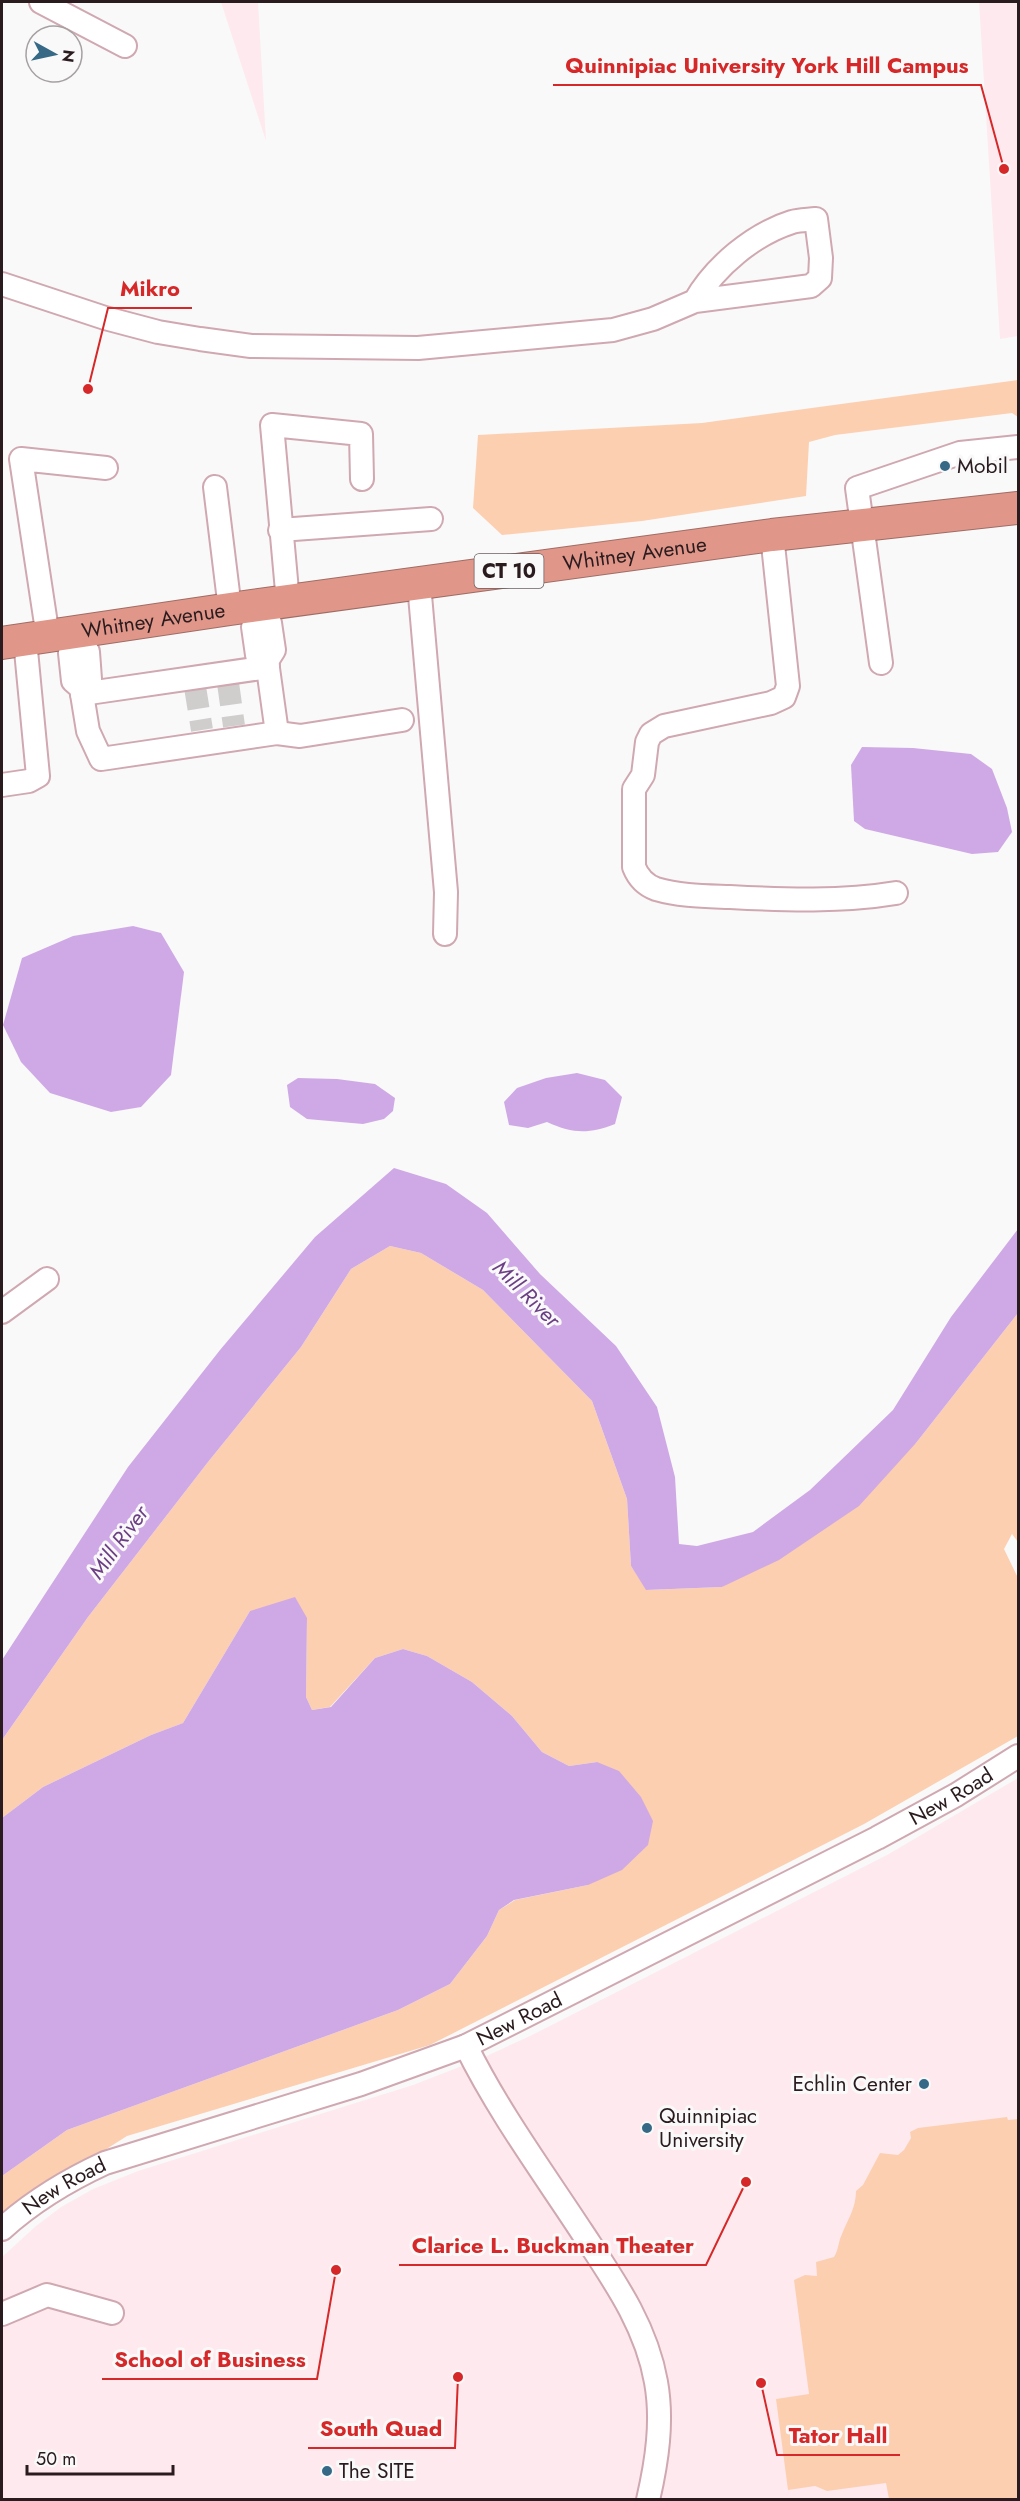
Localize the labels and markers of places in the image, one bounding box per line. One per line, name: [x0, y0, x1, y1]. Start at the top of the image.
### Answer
callout: Quinnipiac University York Hill Campus: [553, 45, 981, 85]
callout: Mikro: [108, 268, 192, 308]
place label: Mobil: [957, 451, 1008, 481]
marker: Mobil: [938, 459, 952, 473]
place label: Echlin Center: [792, 2069, 913, 2099]
marker: Echlin Center: [917, 2077, 931, 2091]
place label: Quinnipiac University: [659, 2101, 757, 2155]
marker: Quinnipiac University: [640, 2121, 654, 2135]
callout: Clarice L. Buckman Theater: [399, 2225, 706, 2265]
callout: School of Business: [102, 2339, 317, 2379]
callout: South Quad: [308, 2408, 455, 2448]
callout: Tator Hall: [777, 2415, 900, 2455]
place label: The SITE: [339, 2456, 415, 2486]
marker: The SITE: [320, 2464, 334, 2478]

